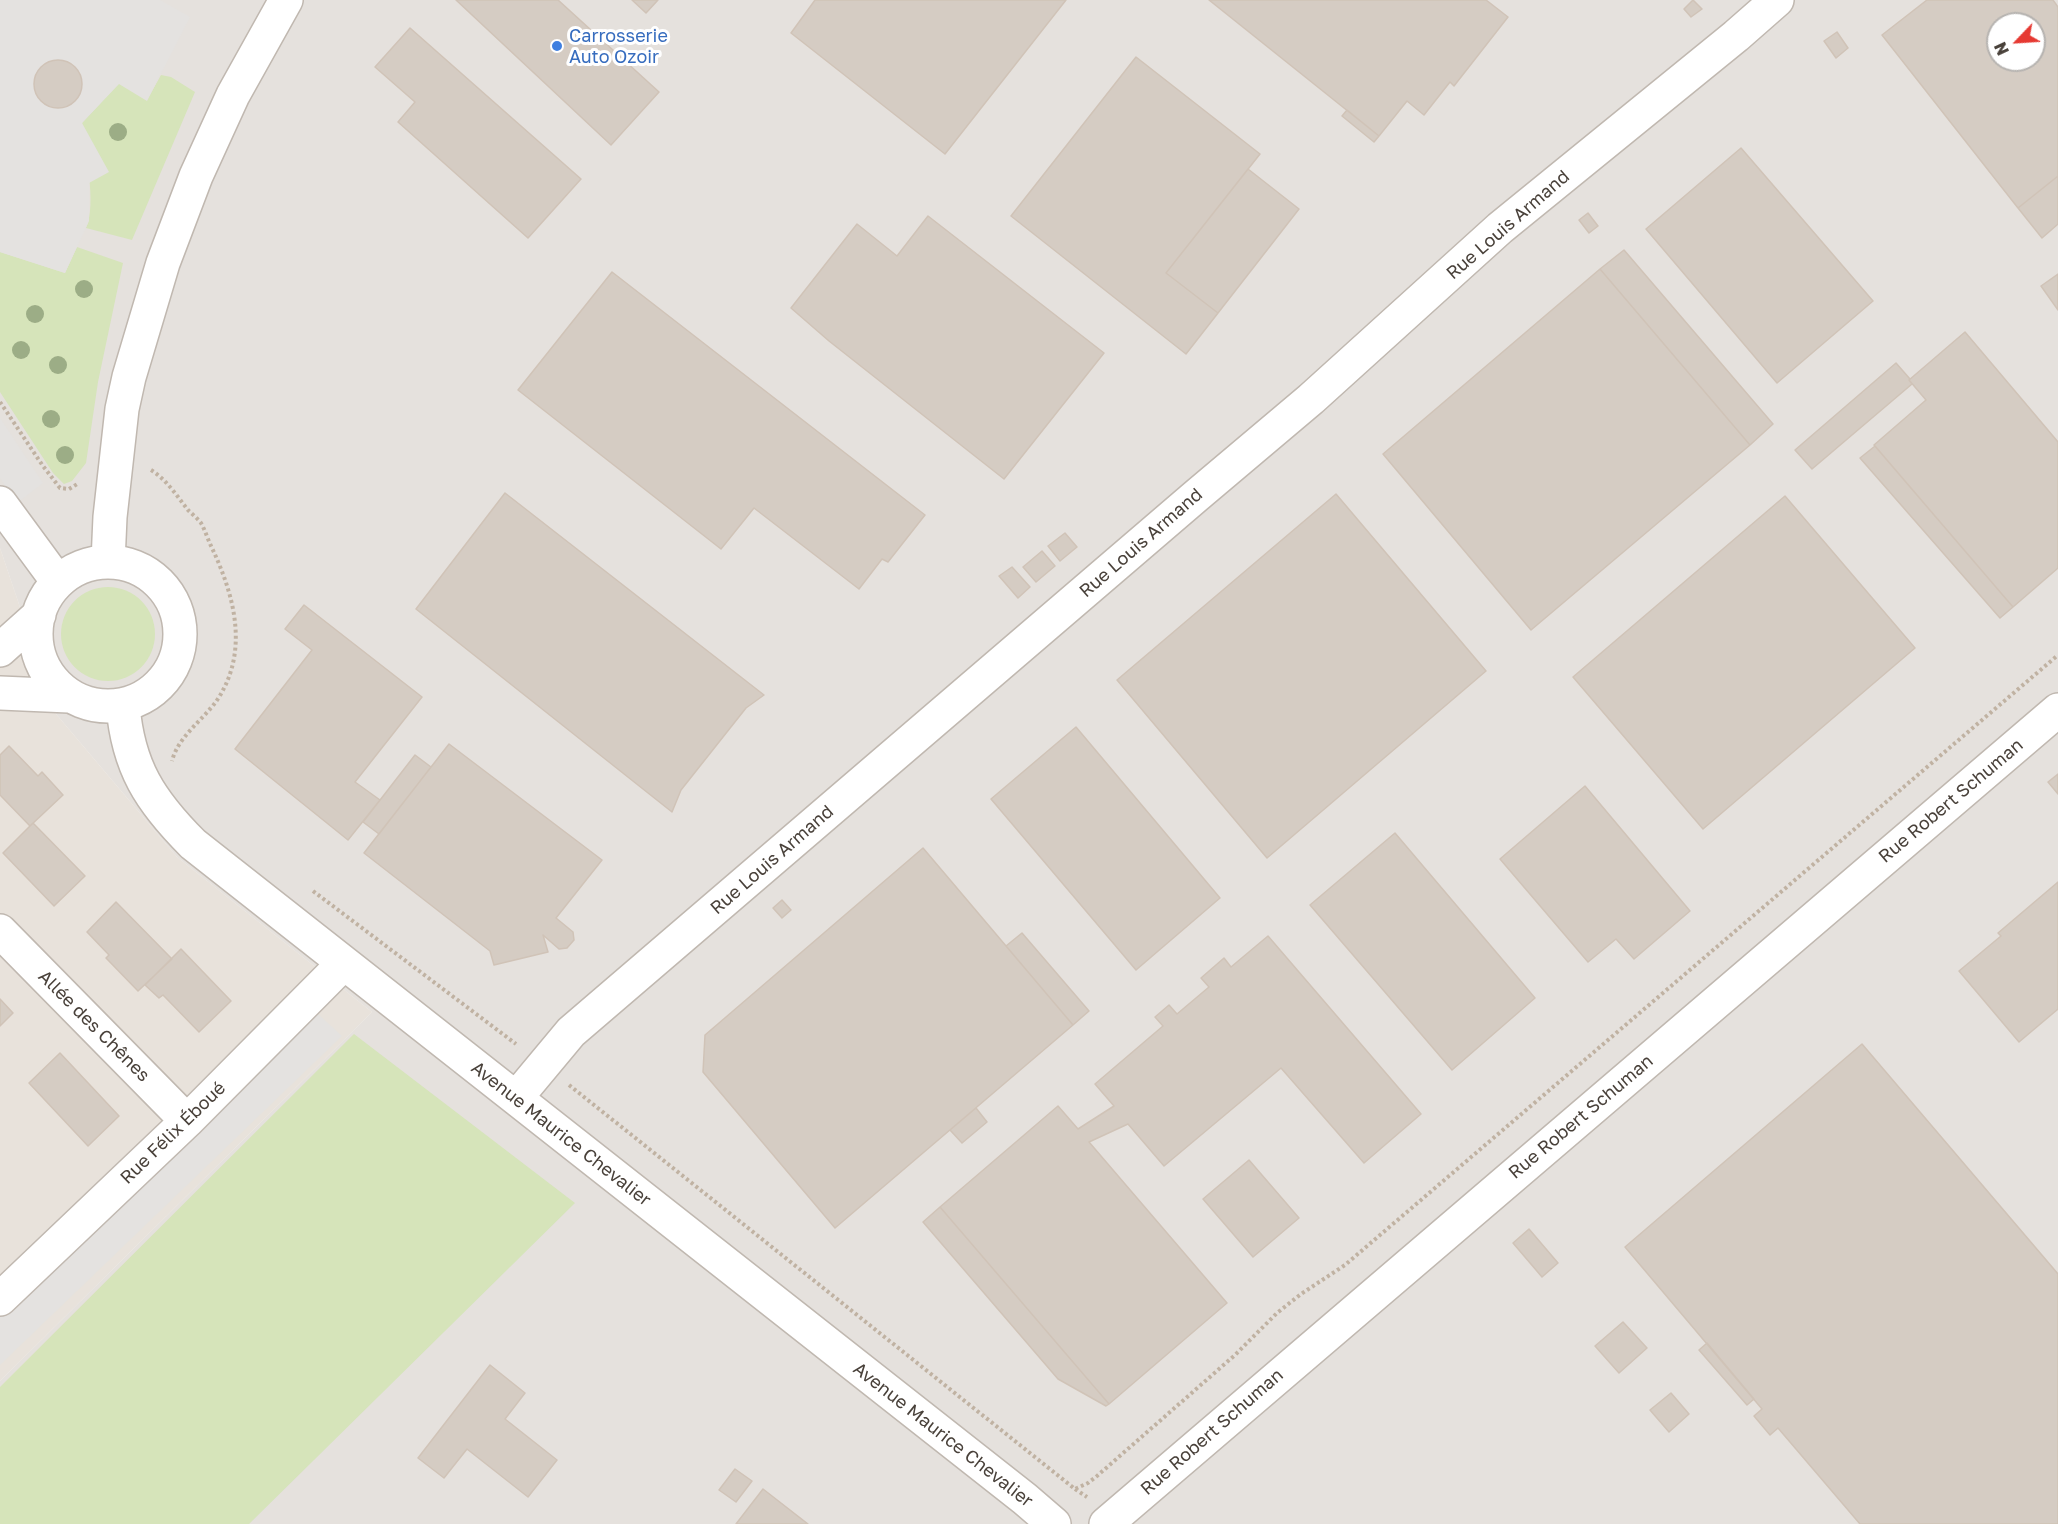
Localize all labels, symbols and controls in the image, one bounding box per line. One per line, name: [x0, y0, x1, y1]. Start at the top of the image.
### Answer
north arrow: [1986, 12, 2046, 72]
place label: Carrosserie Auto Ozoir: [569, 25, 668, 68]
marker: Carrosserie Auto Ozoir: [550, 39, 564, 53]
text: N: [1990, 39, 2013, 59]
street label: Rue Louis Armand: [1442, 166, 1574, 284]
street label: Rue Louis Armand: [1075, 484, 1207, 602]
street label: Rue Robert Schuman: [1874, 734, 2028, 868]
street label: Rue Louis Armand: [706, 801, 838, 919]
street label: Allée des Chênes: [34, 966, 154, 1086]
street label: Rue Robert Schuman: [1504, 1050, 1658, 1184]
street label: Avenue Maurice Chevalier: [467, 1057, 655, 1211]
street label: Rue Félix Éboué: [116, 1077, 230, 1189]
street label: Avenue Maurice Chevalier: [849, 1358, 1037, 1512]
street label: Rue Robert Schuman: [1136, 1364, 1288, 1500]

